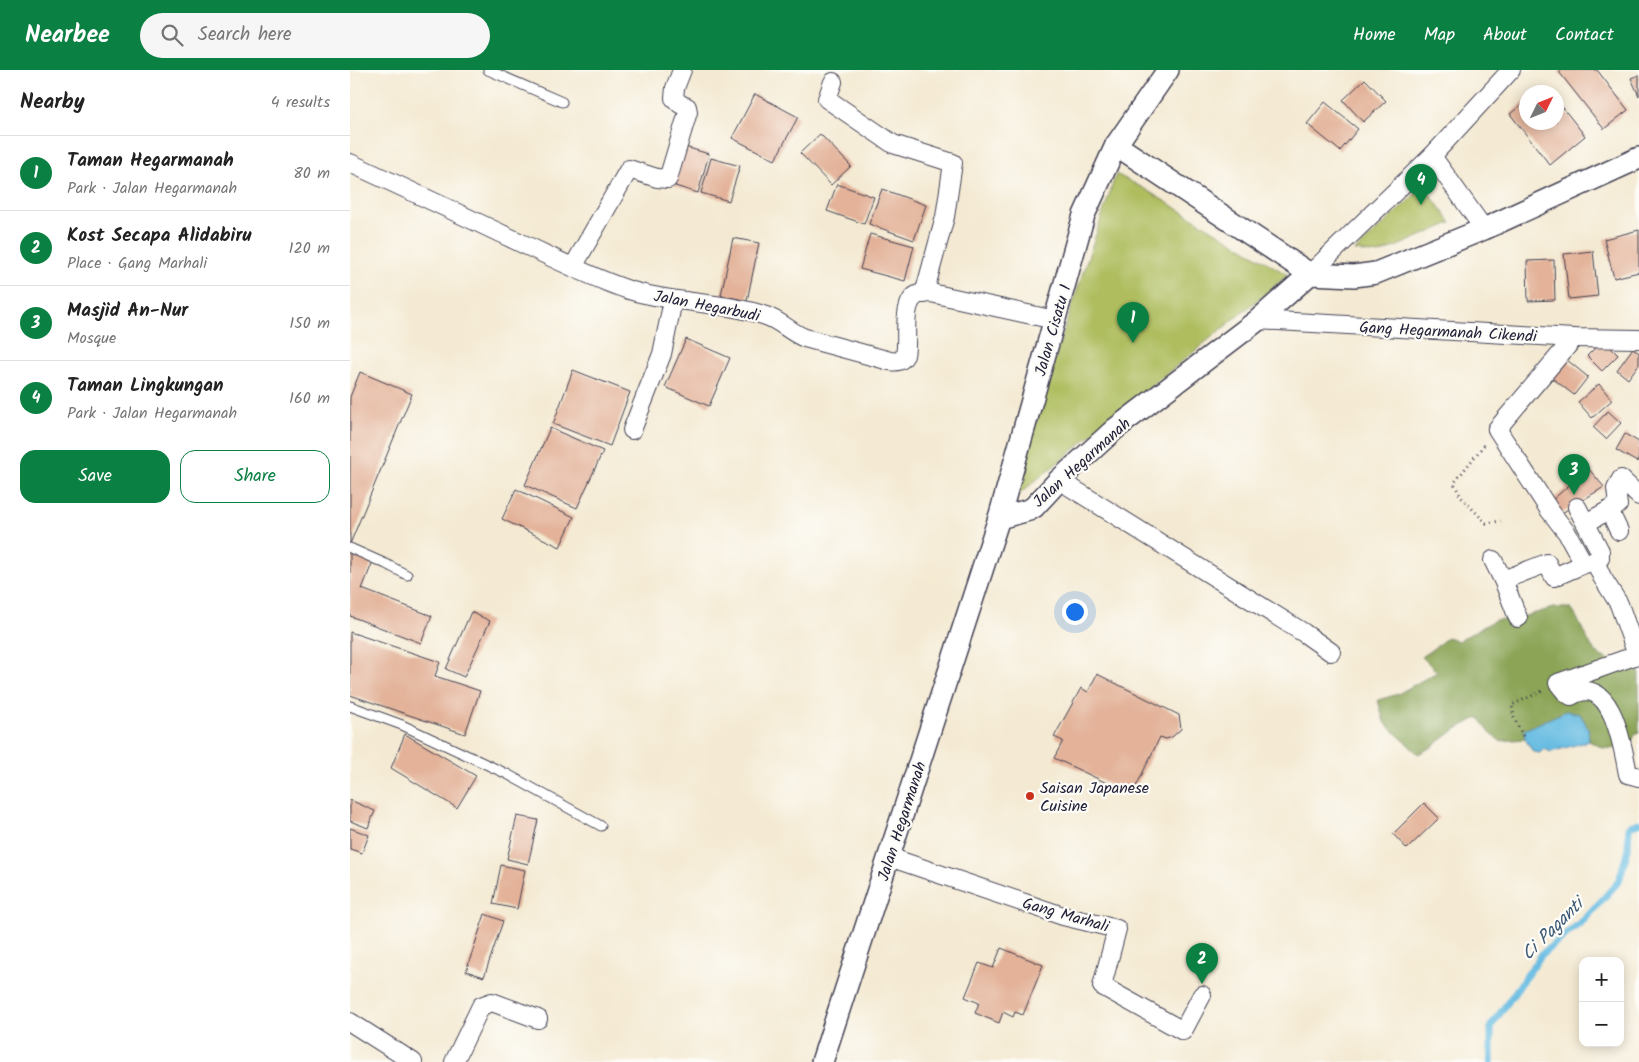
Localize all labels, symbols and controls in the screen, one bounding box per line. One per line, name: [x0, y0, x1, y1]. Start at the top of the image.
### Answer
search box: [140, 13, 490, 58]
text: Nearbee: [25, 16, 110, 55]
text: Search here: [198, 20, 292, 50]
icon: search: [158, 21, 186, 49]
text: Home: [1353, 21, 1396, 50]
text: Map: [1424, 21, 1455, 50]
text: About: [1483, 21, 1527, 50]
text: Contact: [1555, 21, 1614, 50]
north arrow: [1519, 85, 1564, 130]
text: Nearby: [20, 86, 85, 119]
text: 4 results: [271, 90, 330, 115]
text: Taman Hegarmanah: [67, 146, 234, 176]
text: 1: [34, 161, 38, 186]
text: 80 m: [293, 161, 330, 186]
pin: 4: [1405, 164, 1437, 205]
text: Park · Jalan Hegarmanah: [67, 176, 237, 201]
text: Kost Secapa Alidabiru: [67, 221, 252, 251]
text: 2: [31, 236, 41, 261]
text: 120 m: [289, 236, 330, 261]
text: Place · Gang Marhali: [67, 251, 207, 276]
street label: Jalan Cisatu 1: [1028, 282, 1078, 379]
street label: Jalan Hegarbudi: [652, 284, 763, 329]
text: Masjid An-Nur: [67, 296, 188, 326]
pin: 1: [1117, 302, 1149, 343]
text: 3: [32, 311, 40, 336]
text: 150 m: [289, 311, 330, 336]
street label: Gang Hegarmanah Cikendi: [1358, 315, 1539, 350]
text: Mosque: [67, 326, 116, 351]
text: Taman Lingkungan: [67, 371, 224, 401]
text: 4: [32, 386, 40, 411]
text: 160 m: [289, 386, 330, 411]
text: Park · Jalan Hegarmanah: [67, 401, 237, 426]
street label: Jalan Hegarmanah: [1027, 412, 1137, 514]
button: Save: [20, 450, 170, 503]
button: Share: [180, 450, 330, 503]
pin: 3: [1558, 454, 1590, 495]
your location: [1062, 599, 1088, 625]
street label: Jalan Hegarmanah: [871, 758, 934, 885]
place label: Saisan Japanese Cuisine: [1040, 776, 1149, 819]
marker: Saisan Japanese Cuisine: [1024, 790, 1036, 802]
water label: Ci Paganti: [1515, 889, 1594, 968]
street label: Gang Marhali: [1019, 891, 1113, 940]
pin: 2: [1186, 943, 1218, 984]
map controls: [1579, 957, 1624, 1047]
button: +: [1579, 957, 1624, 1002]
button: −: [1579, 1002, 1624, 1047]

